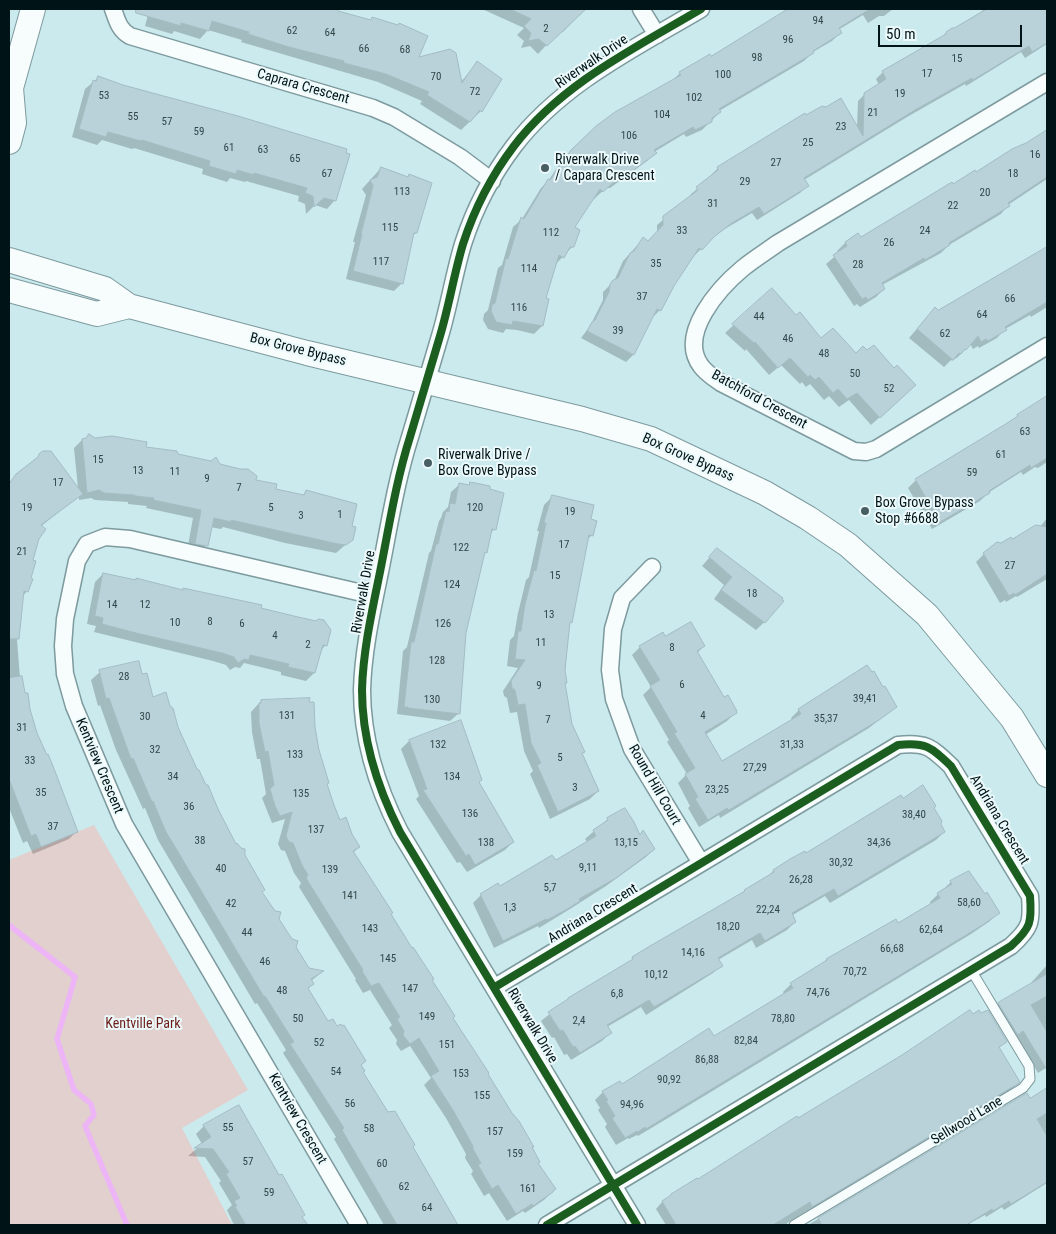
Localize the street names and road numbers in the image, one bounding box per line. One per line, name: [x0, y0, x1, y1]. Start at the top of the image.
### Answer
street label: Riverwalk Drive: [553, 32, 631, 92]
street label: Caprara Crescent: [255, 66, 351, 108]
street label: Box Grove Bypass: [248, 330, 348, 370]
street label: Batchford Crescent: [708, 367, 810, 433]
street label: Box Grove Bypass: [639, 430, 737, 486]
street label: Riverwalk Drive: [348, 549, 380, 635]
street label: Kentview Crescent: [71, 716, 127, 816]
street label: Round Hill Court: [624, 742, 684, 828]
street label: Andriana Crescent: [966, 772, 1032, 868]
street label: Andriana Crescent: [545, 881, 641, 947]
street label: Riverwalk Drive: [503, 986, 561, 1066]
street label: Kentview Crescent: [264, 1071, 330, 1167]
street label: Sellwood Lane: [928, 1093, 1006, 1149]

